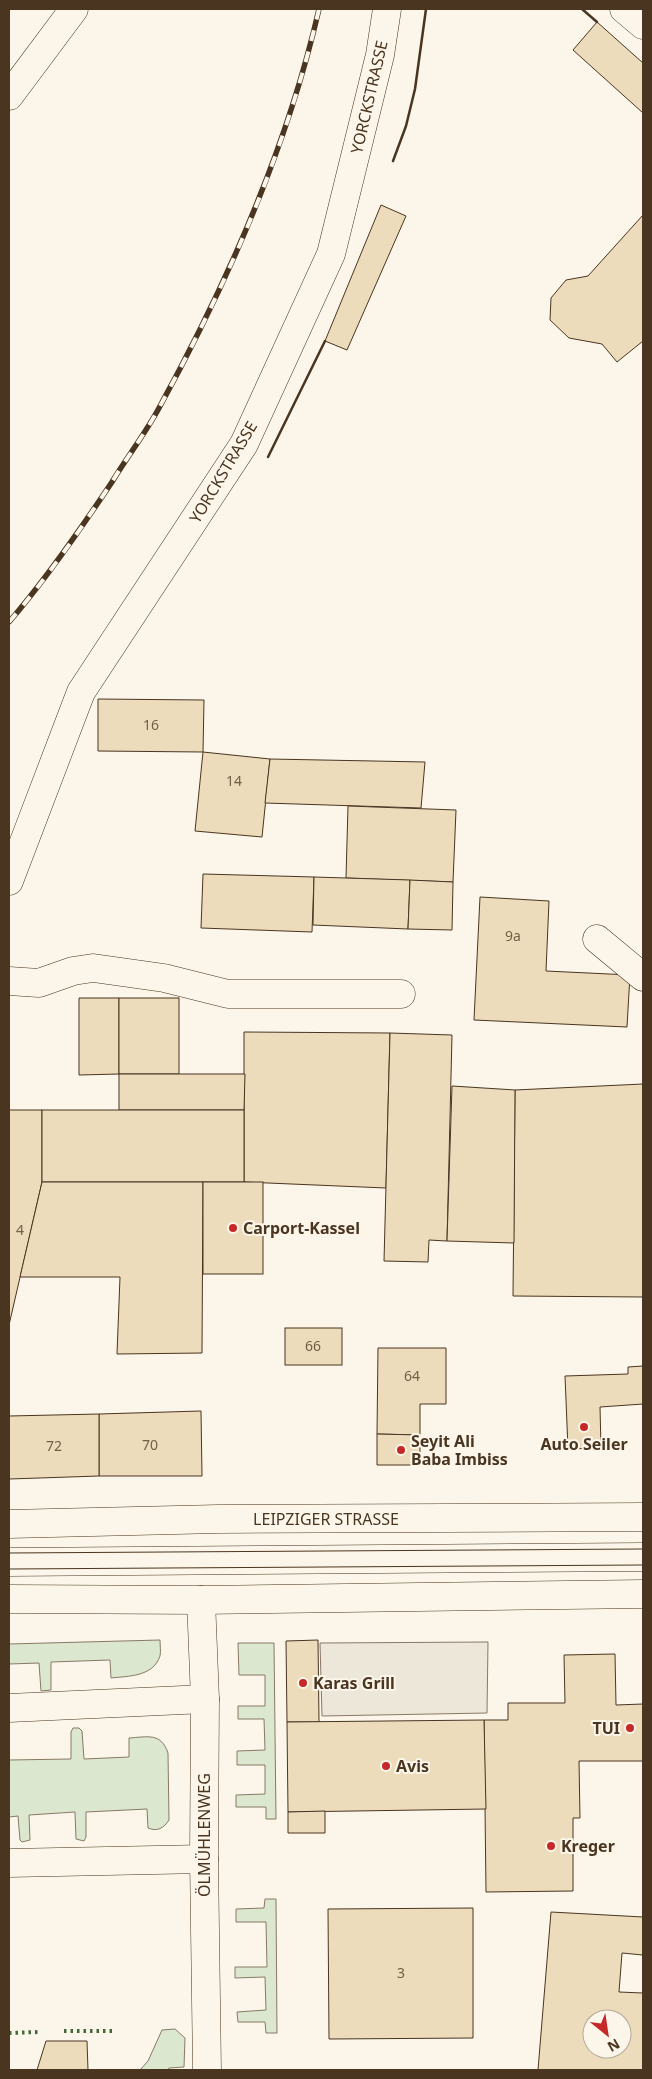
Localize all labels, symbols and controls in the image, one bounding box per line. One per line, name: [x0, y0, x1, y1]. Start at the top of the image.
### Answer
street label: YORCKSTRASSE: [345, 38, 393, 156]
street label: YORCKSTRASSE: [184, 417, 262, 527]
house number: 16: [143, 715, 159, 734]
house number: 14: [226, 771, 242, 790]
house number: 9a: [505, 926, 521, 945]
place label: Carport-Kassel: [243, 1217, 360, 1239]
house number: 4: [16, 1220, 24, 1239]
marker: Carport-Kassel: [227, 1222, 239, 1234]
house number: 66: [305, 1336, 321, 1355]
house number: 64: [404, 1366, 420, 1385]
marker: Auto Seiler: [578, 1421, 590, 1433]
place label: Seyit Ali Baba Imbiss: [411, 1430, 508, 1470]
place label: Auto Seiler: [540, 1433, 628, 1455]
house number: 70: [142, 1435, 158, 1454]
house number: 72: [46, 1436, 62, 1455]
marker: Seyit Ali Baba Imbiss: [395, 1444, 407, 1456]
street label: LEIPZIGER STRASSE: [253, 1508, 399, 1530]
place label: Karas Grill: [313, 1672, 395, 1694]
marker: Karas Grill: [297, 1677, 309, 1689]
place label: TUI: [592, 1717, 620, 1739]
marker: TUI: [624, 1722, 636, 1734]
place label: Avis: [396, 1755, 429, 1777]
marker: Avis: [380, 1760, 392, 1772]
street label: ÖLMÜHLENWEG: [193, 1773, 215, 1897]
place label: Kreger: [561, 1835, 615, 1857]
marker: Kreger: [545, 1840, 557, 1852]
house number: 3: [397, 1963, 405, 1982]
north arrow: [582, 2009, 632, 2059]
text: N: [604, 2035, 623, 2057]

